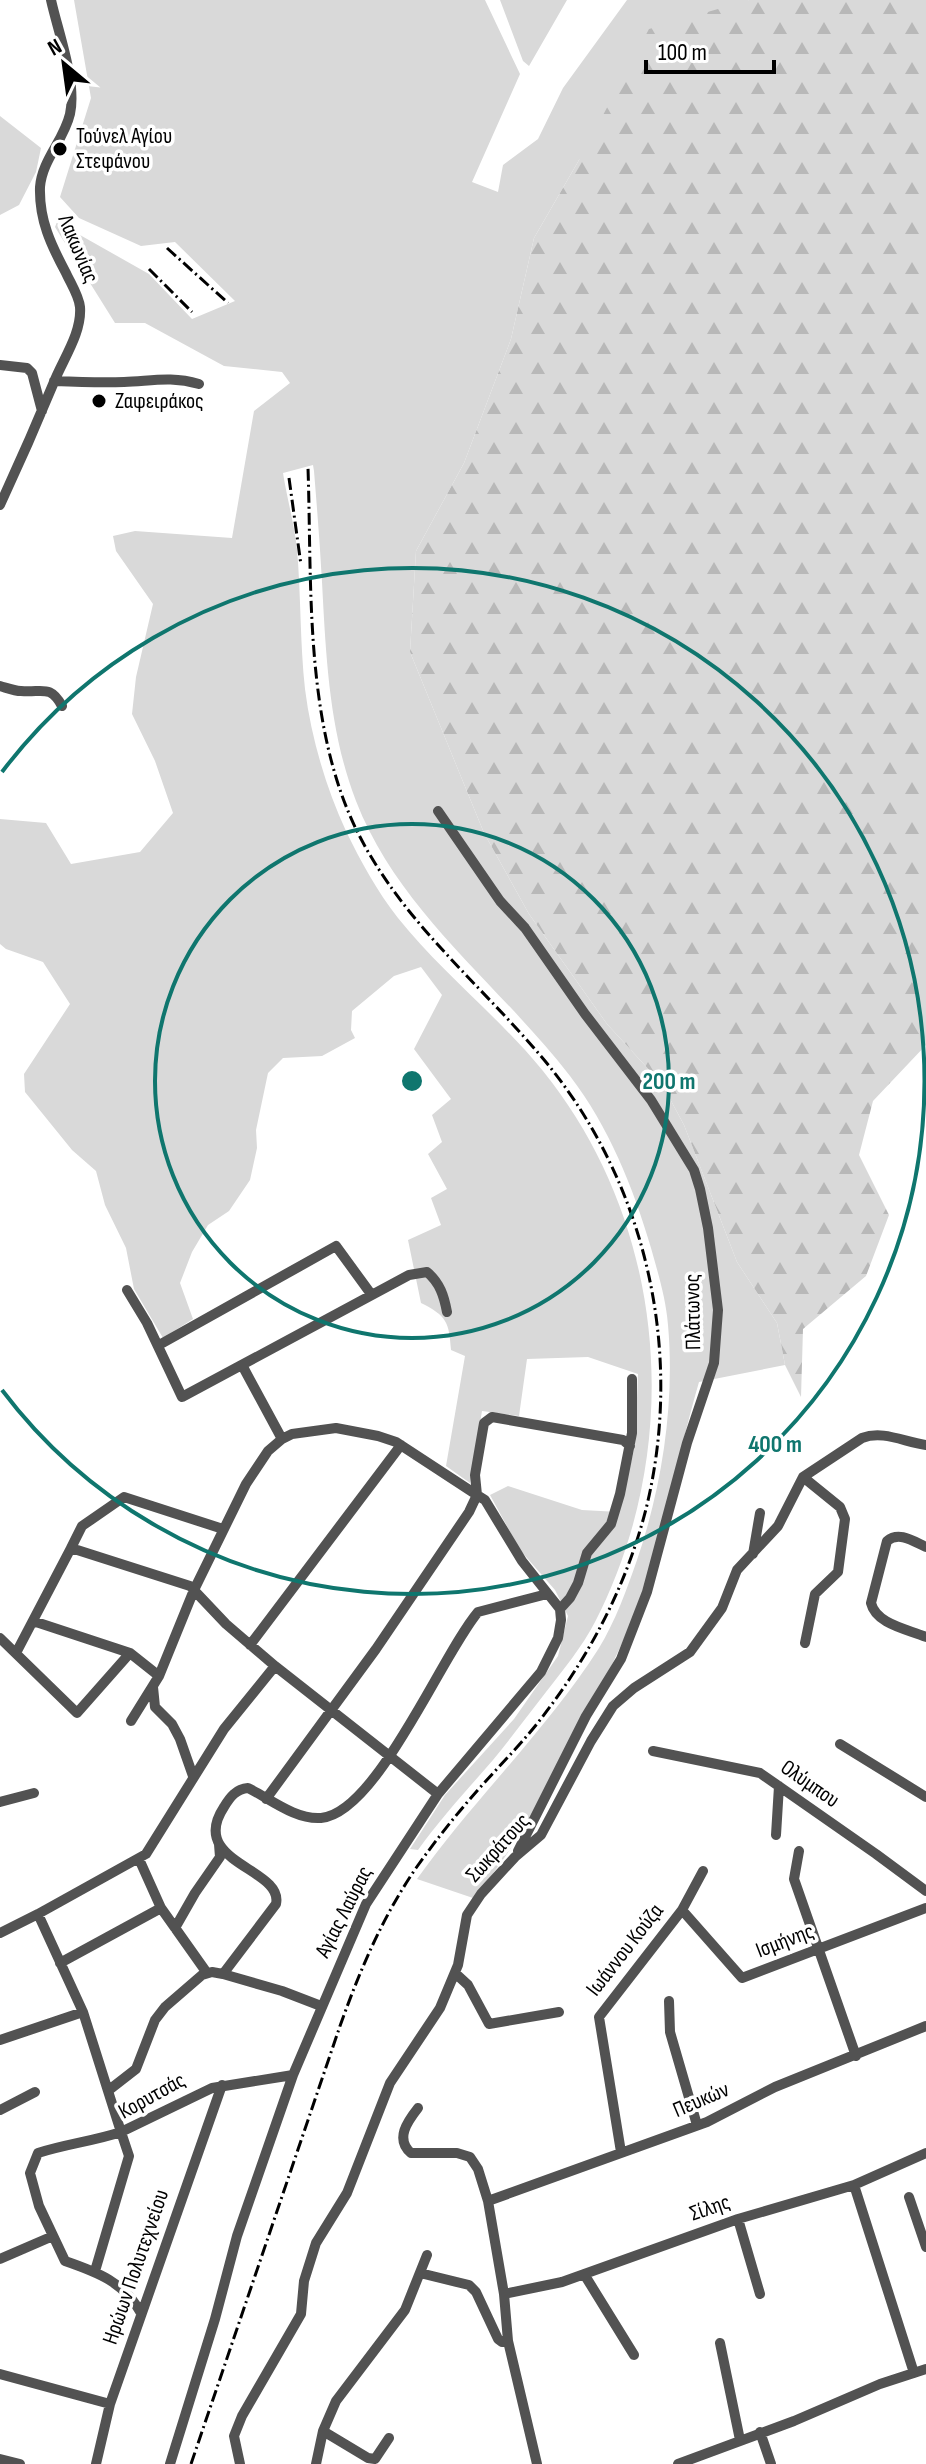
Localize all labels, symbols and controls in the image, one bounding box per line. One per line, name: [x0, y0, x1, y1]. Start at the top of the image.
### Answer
north arrow: [24, 24, 104, 104]
scale bar: [646, 24, 774, 74]
text: N: [43, 33, 67, 62]
text: 100 m: [658, 38, 707, 67]
place label: Τούνελ Αγίου Στεφάνου: [76, 123, 172, 175]
marker: Τούνελ Αγίου Στεφάνου: [51, 140, 69, 158]
street label: Λακωνίας: [51, 210, 104, 287]
place label: Ζαφειράκος: [115, 388, 204, 415]
marker: Ζαφειράκος: [90, 392, 108, 410]
centre of rings: [398, 1067, 426, 1095]
text: 200 m: [642, 1067, 696, 1096]
street label: Πλάτωνος: [679, 1274, 707, 1350]
text: 400 m: [748, 1430, 802, 1459]
street label: Ολύμπου: [775, 1754, 845, 1814]
street label: Σωκράτους: [460, 1808, 536, 1888]
street label: Αγίας Λαύρας: [309, 1862, 379, 1963]
street label: Ιωάννου Κούζα: [581, 1898, 670, 2002]
street label: Ισμήνης: [752, 1918, 818, 1964]
street label: Κορυτσάς: [114, 2067, 190, 2125]
street label: Πευκών: [669, 2076, 734, 2124]
street label: Ηρώων Πολυτεχνείου: [97, 2186, 175, 2348]
street label: Σίλης: [686, 2189, 734, 2227]

